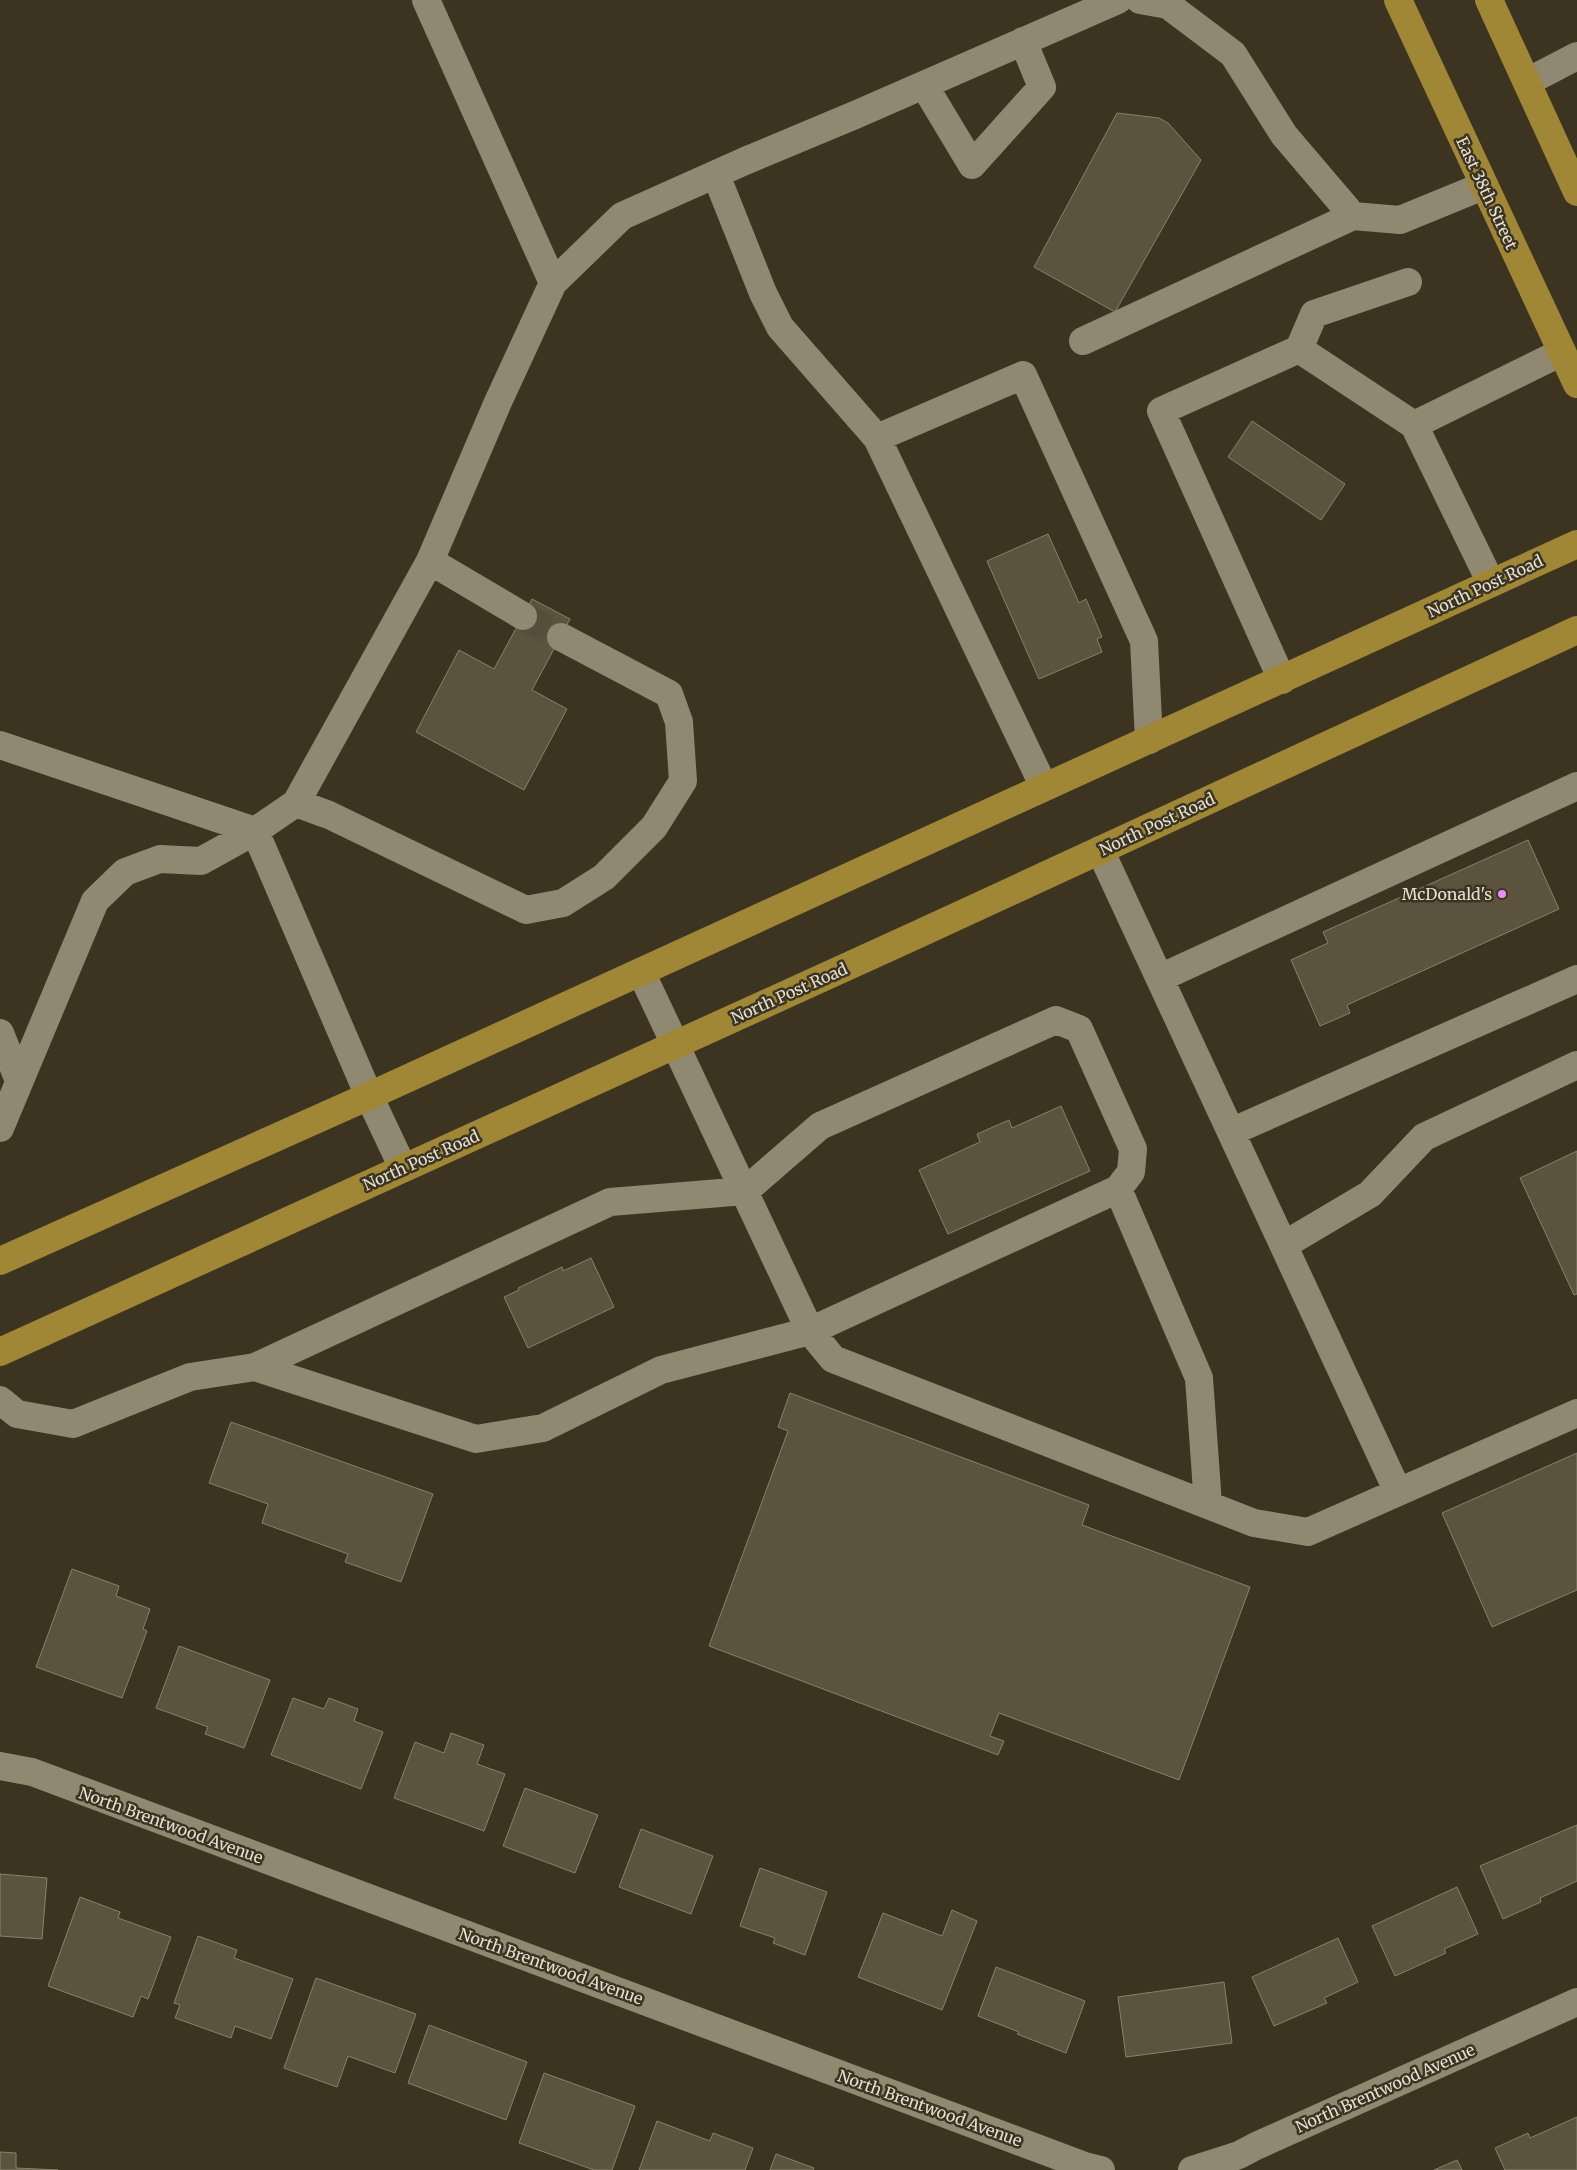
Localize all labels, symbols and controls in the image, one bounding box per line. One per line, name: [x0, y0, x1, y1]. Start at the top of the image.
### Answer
street label: East 38th Street: [1452, 133, 1522, 253]
street label: North Post Road: [1424, 550, 1546, 622]
street label: North Post Road: [1096, 788, 1218, 860]
place label: McDonald's: [1402, 884, 1492, 904]
marker: McDonald's: [1496, 888, 1508, 900]
street label: North Post Road: [728, 958, 851, 1028]
street label: North Post Road: [360, 1125, 483, 1195]
street label: North Brentwood Avenue: [76, 1782, 266, 1868]
street label: North Brentwood Avenue: [456, 1923, 646, 2009]
street label: North Brentwood Avenue: [1292, 2039, 1478, 2137]
street label: North Brentwood Avenue: [835, 2065, 1025, 2151]

